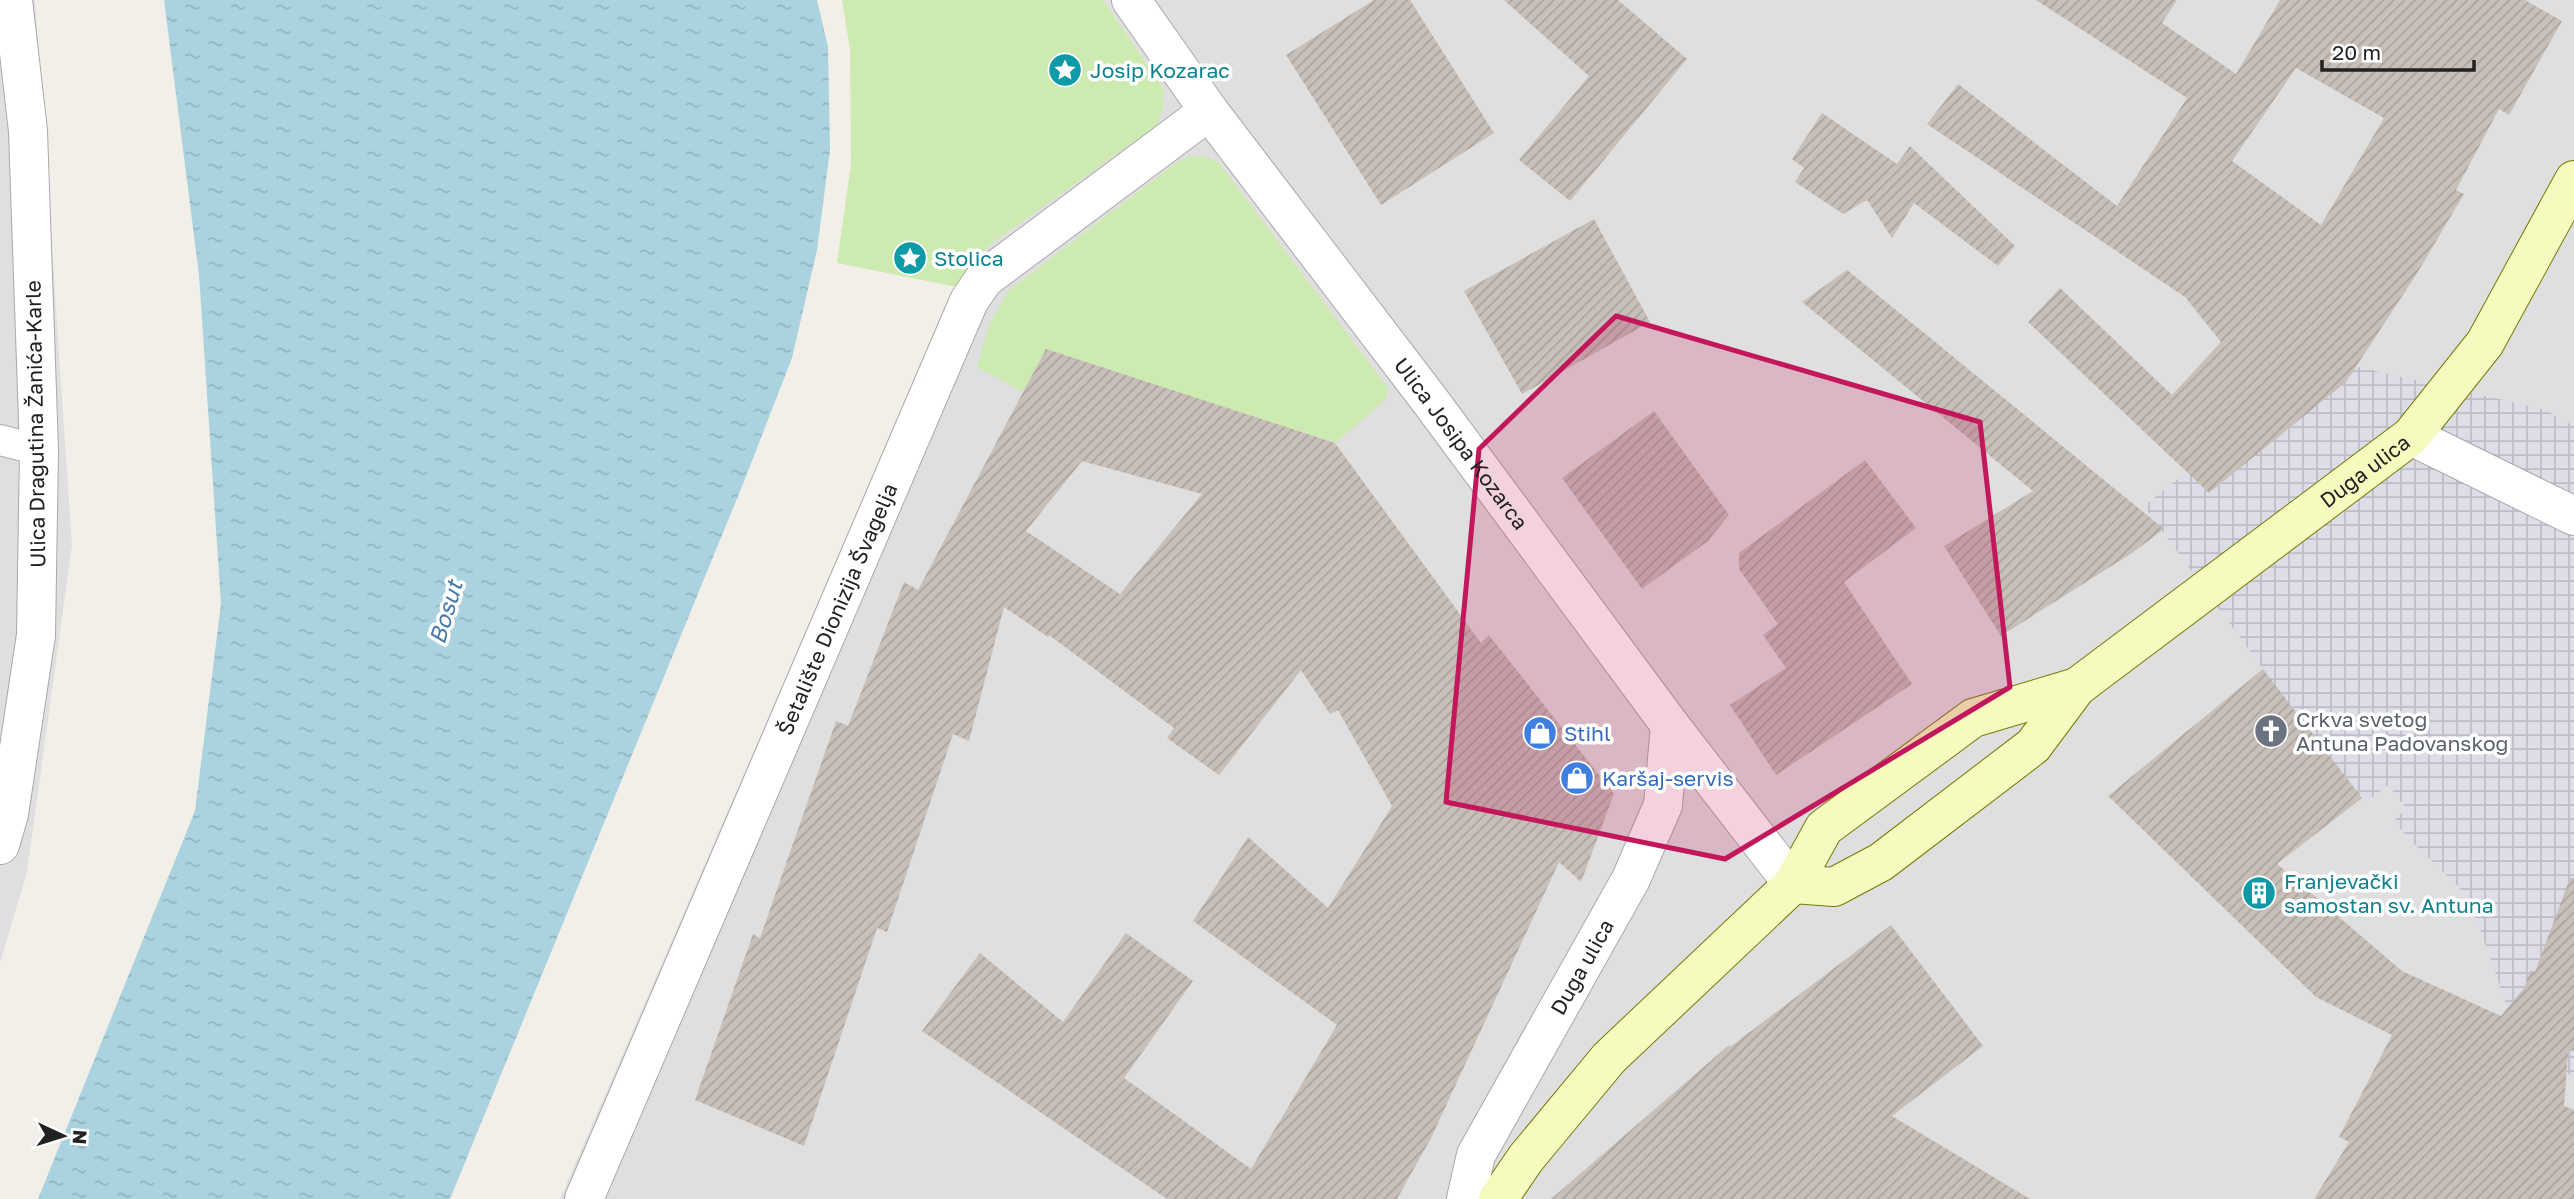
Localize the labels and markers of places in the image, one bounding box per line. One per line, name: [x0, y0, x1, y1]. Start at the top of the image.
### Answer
place icon: Josip Kozarac: [1046, 51, 1084, 89]
place label: Josip Kozarac: [1090, 57, 1230, 83]
place icon: Stolica: [891, 239, 929, 277]
place label: Stolica: [934, 245, 1004, 271]
place label: Crkva svetog Antuna Padovanskog: [2296, 706, 2508, 756]
church icon: Crkva svetog Antuna Padovanskog: [2252, 712, 2290, 750]
shop icon: Stihl: [1521, 714, 1559, 752]
place label: Stihl: [1564, 720, 1611, 746]
shop icon: Karšaj-servis: [1558, 759, 1596, 797]
place label: Karšaj-servis: [1602, 765, 1734, 791]
place label: Franjevački samostan sv. Antuna: [2284, 868, 2494, 918]
building icon: Franjevački samostan sv. Antuna: [2240, 874, 2278, 912]

